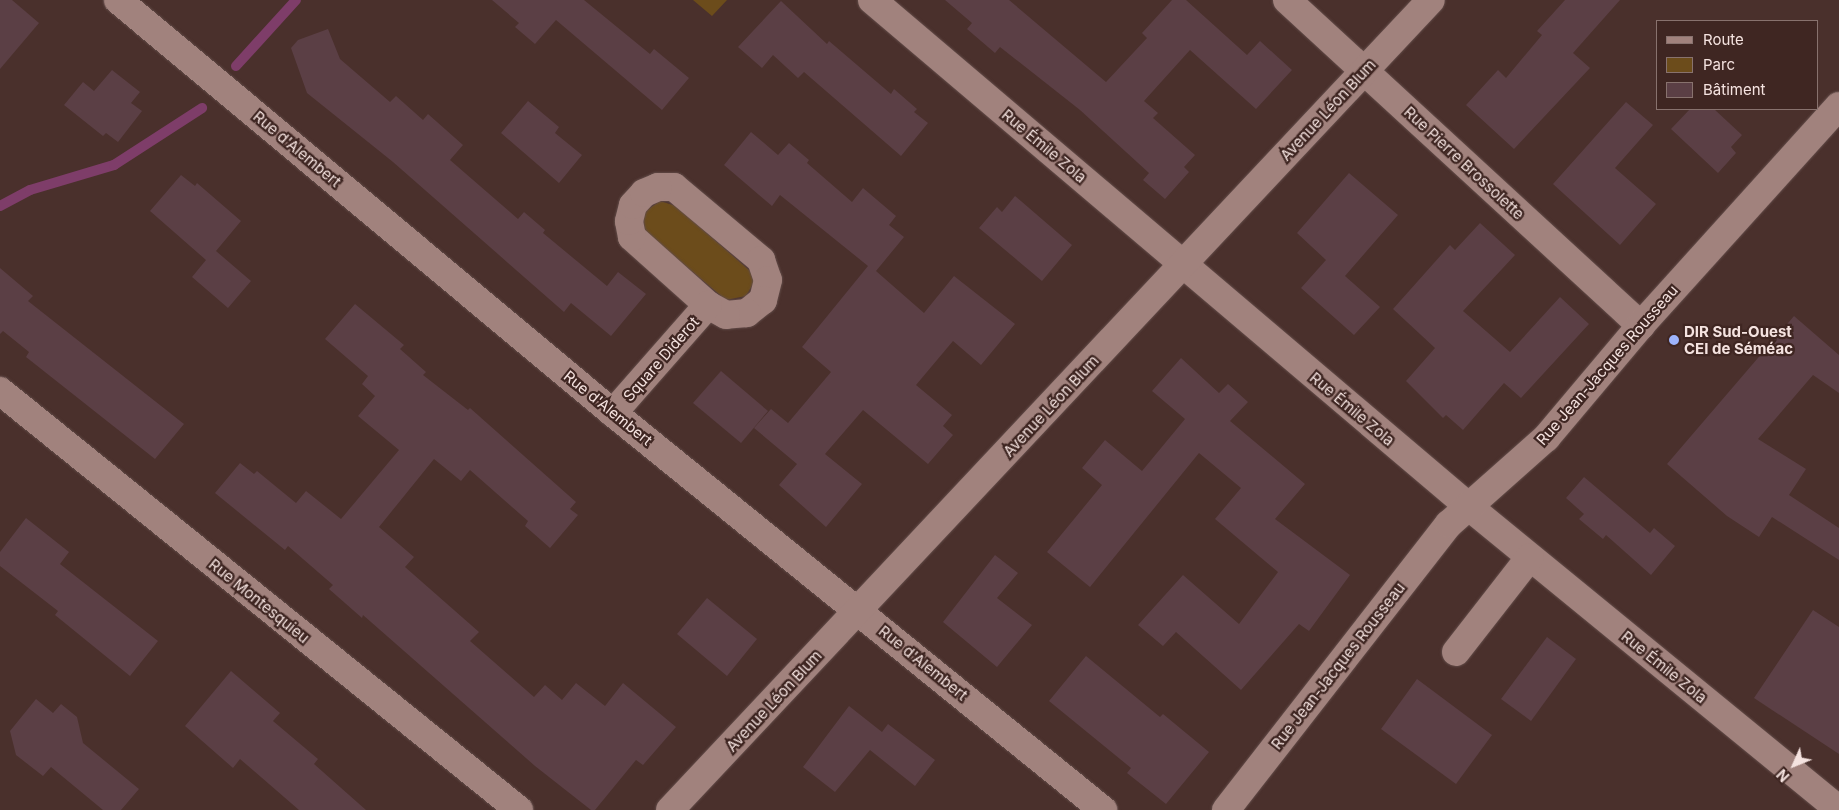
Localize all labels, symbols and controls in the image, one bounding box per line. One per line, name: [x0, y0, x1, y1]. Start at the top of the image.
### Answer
legend: [1656, 20, 1819, 110]
text: Route: [1703, 30, 1744, 49]
text: Parc: [1703, 55, 1735, 74]
street label: Avenue Léon Blum: [1277, 56, 1379, 164]
text: Bâtiment: [1703, 80, 1765, 99]
street label: Rue Pierre Brossolette: [1400, 103, 1528, 223]
street label: Rue Émile Zola: [998, 106, 1090, 186]
street label: Rue d'Alembert: [250, 107, 344, 191]
street label: Rue Jean-Jacques Rousseau: [1533, 281, 1681, 449]
street label: Square Diderot: [619, 313, 703, 405]
place label: DIR Sud-Ouest CEI de Séméac: [1684, 322, 1793, 357]
marker: DIR Sud-Ouest CEI de Séméac: [1668, 334, 1680, 346]
street label: Avenue Léon Blum: [1000, 352, 1102, 460]
street label: Rue d'Alembert: [560, 367, 656, 449]
street label: Rue Émile Zola: [1306, 369, 1398, 449]
street label: Rue Montesquieu: [205, 555, 313, 647]
street label: Rue Jean-Jacques Rousseau: [1267, 579, 1409, 753]
street label: Rue d'Alembert: [875, 622, 971, 704]
street label: Rue Émile Zola: [1618, 627, 1710, 707]
street label: Avenue Léon Blum: [723, 647, 825, 755]
north arrow: [1769, 740, 1819, 790]
text: N: [1773, 766, 1793, 786]

